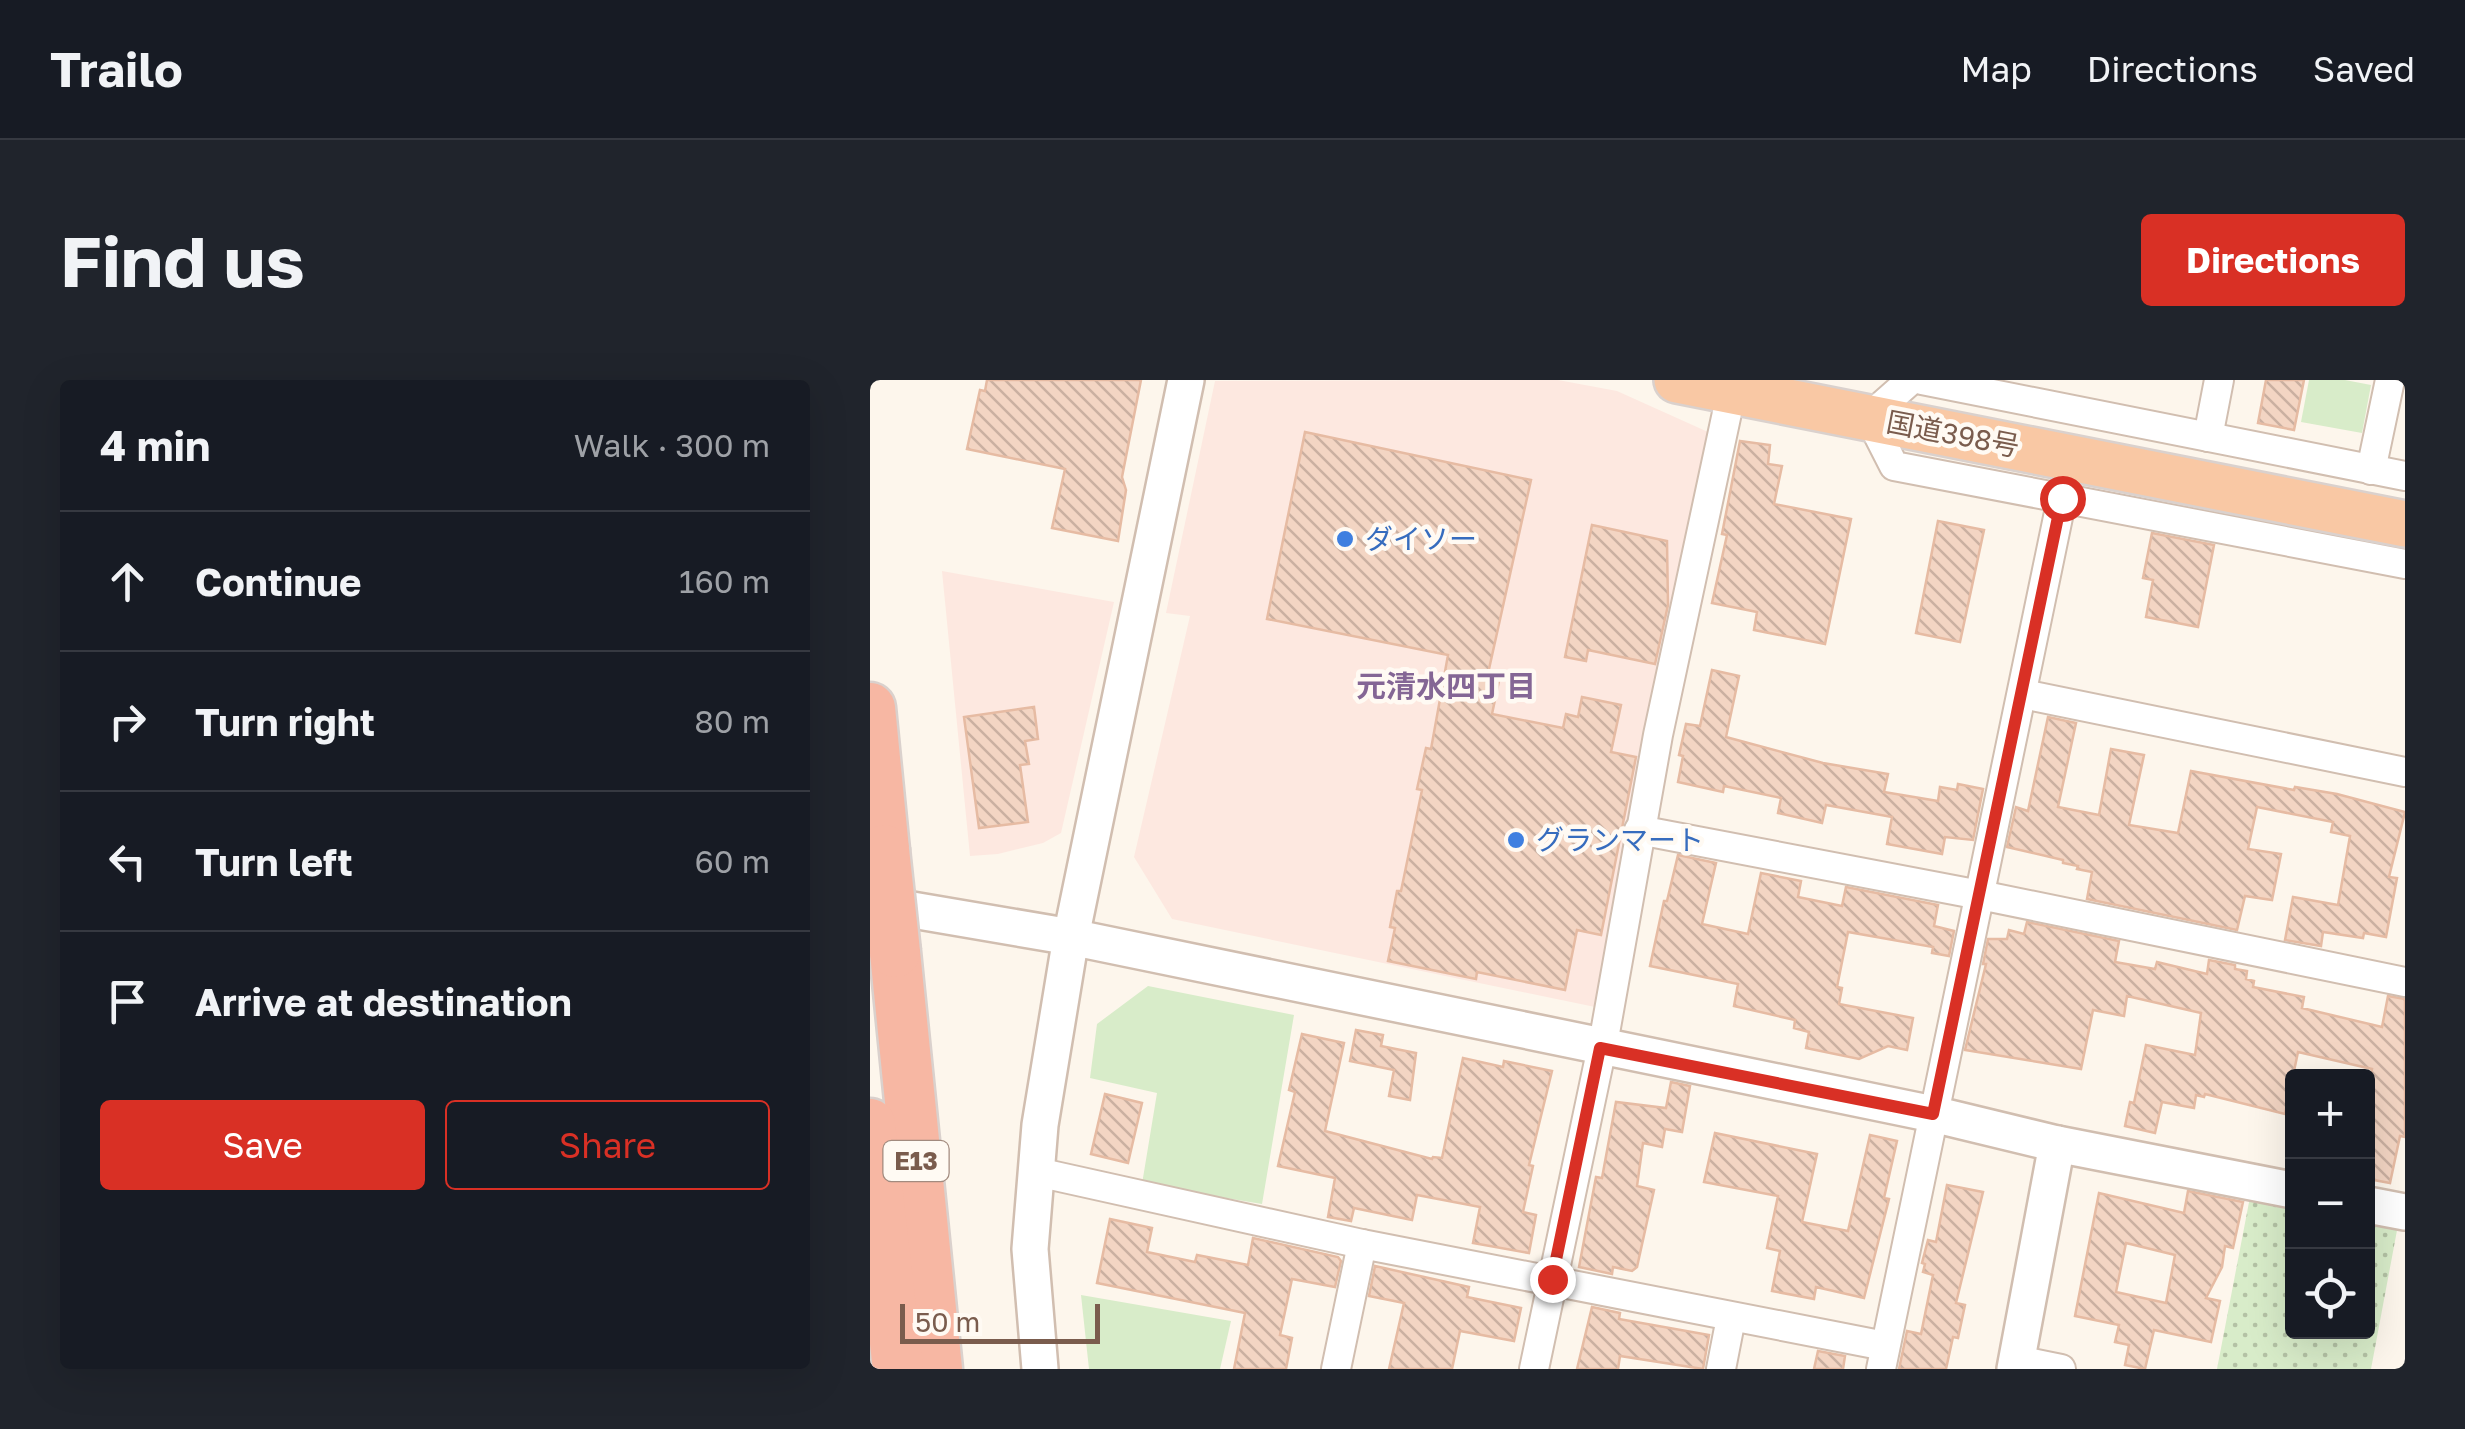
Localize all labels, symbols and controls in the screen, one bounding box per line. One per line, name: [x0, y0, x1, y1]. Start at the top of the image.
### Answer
text: Trailo: [50, 40, 183, 98]
text: Map: [1960, 48, 2032, 90]
text: Directions: [2087, 48, 2258, 90]
text: Saved: [2313, 48, 2415, 90]
button: Directions: [2141, 214, 2405, 306]
text: Find us: [60, 218, 305, 302]
street label: 国道398号: [1884, 404, 2022, 463]
text: 4 min: [100, 420, 210, 470]
text: Walk · 300 m: [574, 426, 770, 464]
route start: [2040, 476, 2086, 522]
place label: ダイソー: [1365, 522, 1477, 555]
marker: ダイソー: [1334, 528, 1356, 550]
icon: ahead: [100, 554, 155, 609]
text: Continue: [195, 559, 361, 604]
text: 160 m: [679, 562, 770, 600]
district label: 元清水四丁目: [1356, 668, 1536, 704]
icon: right: [100, 694, 155, 749]
text: Turn right: [195, 699, 375, 744]
text: 80 m: [694, 702, 770, 740]
place label: グランマート: [1536, 823, 1704, 856]
marker: グランマート: [1505, 829, 1527, 851]
icon: left: [100, 834, 155, 889]
text: Turn left: [195, 839, 353, 884]
text: 60 m: [694, 842, 770, 880]
icon: arrive: [100, 974, 155, 1029]
text: Arrive at destination: [195, 979, 572, 1024]
map controls: [2285, 1069, 2375, 1339]
button: +: [2285, 1069, 2375, 1159]
button: Save: [100, 1100, 425, 1190]
button: Share: [445, 1100, 770, 1190]
road number: E13: [883, 1141, 948, 1181]
button: −: [2285, 1159, 2375, 1249]
button: locate: [2285, 1249, 2375, 1339]
route end: [1530, 1257, 1576, 1303]
scale bar: [900, 1299, 1100, 1344]
text: 50 m: [915, 1305, 980, 1338]

